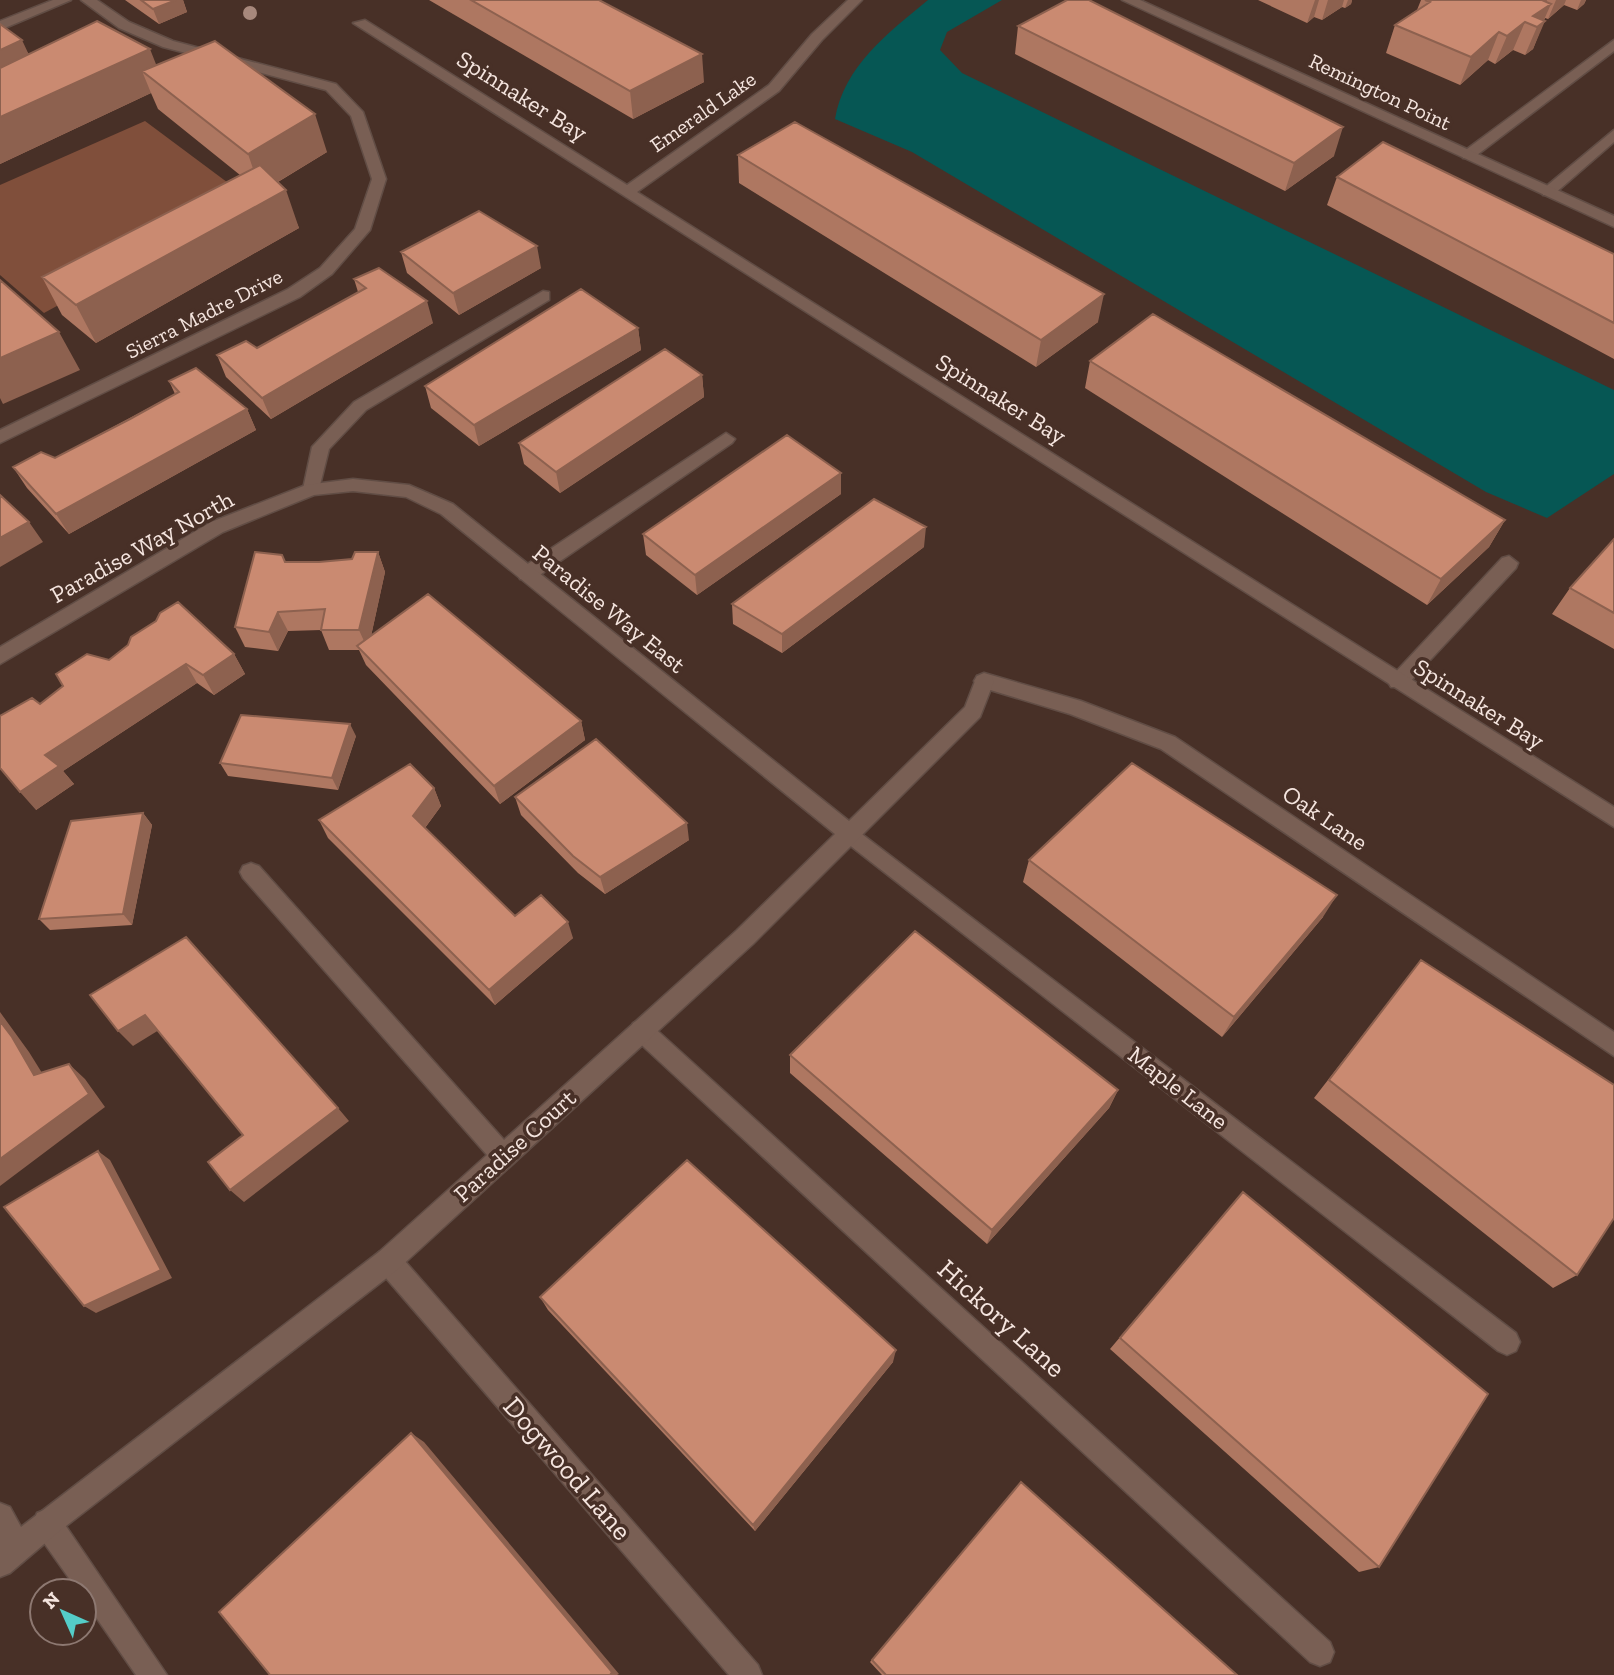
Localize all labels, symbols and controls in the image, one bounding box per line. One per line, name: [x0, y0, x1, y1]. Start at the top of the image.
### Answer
street label: Spinnaker Bay: [452, 44, 593, 148]
street label: Remington Point: [1305, 48, 1455, 135]
street label: Emerald Lake: [645, 66, 760, 157]
street label: Sierra Madre Drive: [121, 263, 286, 364]
street label: Spinnaker Bay: [931, 347, 1072, 451]
street label: Paradise Way North: [45, 484, 239, 609]
street label: Paradise Way East: [527, 538, 692, 679]
street label: Spinnaker Bay: [1409, 652, 1550, 756]
street label: Oak Lane: [1277, 779, 1373, 857]
street label: Maple Lane: [1123, 1040, 1234, 1136]
street label: Paradise Court: [448, 1083, 582, 1208]
street label: Hickory Lane: [931, 1253, 1072, 1384]
street label: Dogwood Lane: [496, 1390, 639, 1547]
north arrow: [28, 1577, 98, 1647]
text: N: [38, 1587, 65, 1614]

